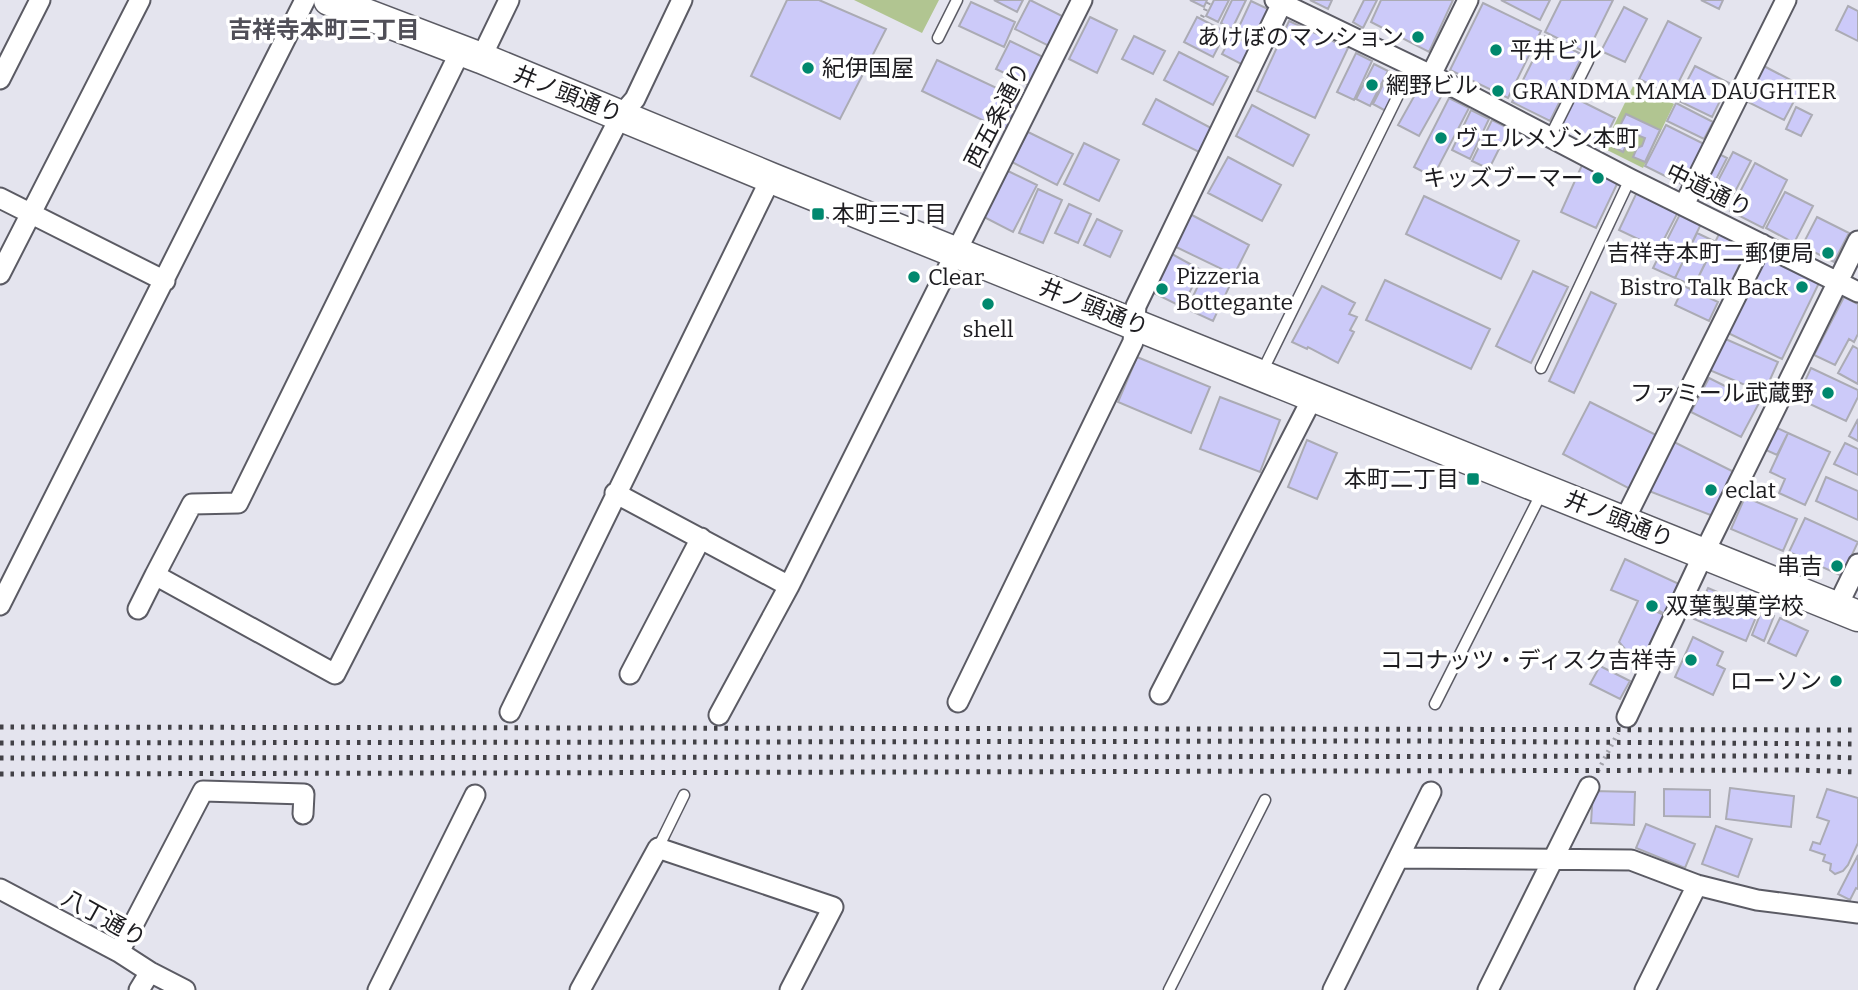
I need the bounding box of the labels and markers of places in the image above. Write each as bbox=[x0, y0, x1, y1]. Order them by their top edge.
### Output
place label: あけぼのマンション bbox=[1197, 23, 1404, 51]
marker: あけぼのマンション bbox=[1410, 29, 1426, 45]
place label: 平井ビル bbox=[1510, 36, 1602, 64]
marker: 平井ビル bbox=[1488, 42, 1504, 58]
place label: 紀伊国屋 bbox=[822, 54, 914, 82]
marker: 紀伊国屋 bbox=[800, 60, 816, 76]
place label: 網野ビル bbox=[1386, 71, 1478, 99]
marker: 網野ビル bbox=[1364, 77, 1380, 93]
place label: GRANDMA MAMA DAUGHTER bbox=[1512, 77, 1836, 105]
marker: GRANDMA MAMA DAUGHTER bbox=[1490, 83, 1506, 99]
place label: ヴェルメゾン本町 bbox=[1455, 124, 1639, 152]
marker: ヴェルメゾン本町 bbox=[1433, 130, 1449, 146]
place label: キッズブーマー bbox=[1423, 164, 1584, 192]
marker: キッズブーマー bbox=[1590, 170, 1606, 186]
place label: 本町三丁目 bbox=[832, 200, 947, 228]
marker: 本町三丁目 bbox=[810, 206, 826, 222]
place label: 吉祥寺本町二郵便局 bbox=[1607, 239, 1814, 267]
marker: 吉祥寺本町二郵便局 bbox=[1820, 245, 1836, 261]
place label: Pizzeria Bottegante bbox=[1176, 262, 1293, 316]
place label: Clear bbox=[928, 263, 984, 291]
marker: Clear bbox=[906, 269, 922, 285]
place label: Bistro Talk Back bbox=[1620, 273, 1788, 301]
marker: Bistro Talk Back bbox=[1794, 279, 1810, 295]
marker: Pizzeria Bottegante bbox=[1154, 281, 1170, 297]
marker: shell bbox=[980, 296, 996, 312]
place label: shell bbox=[962, 315, 1014, 343]
place label: ファミール武蔵野 bbox=[1630, 379, 1814, 407]
marker: ファミール武蔵野 bbox=[1820, 385, 1836, 401]
place label: 本町二丁目 bbox=[1344, 465, 1459, 493]
marker: 本町二丁目 bbox=[1465, 471, 1481, 487]
place label: eclat bbox=[1725, 476, 1776, 504]
marker: eclat bbox=[1703, 482, 1719, 498]
place label: 串吉 bbox=[1777, 552, 1823, 580]
marker: 串吉 bbox=[1829, 558, 1845, 574]
place label: 双葉製菓学校 bbox=[1666, 592, 1804, 620]
marker: 双葉製菓学校 bbox=[1644, 598, 1660, 614]
place label: ココナッツ・ディスク吉祥寺 bbox=[1380, 646, 1677, 674]
marker: ココナッツ・ディスク吉祥寺 bbox=[1683, 652, 1699, 668]
place label: ローソン bbox=[1730, 667, 1822, 695]
marker: ローソン bbox=[1828, 673, 1844, 689]

